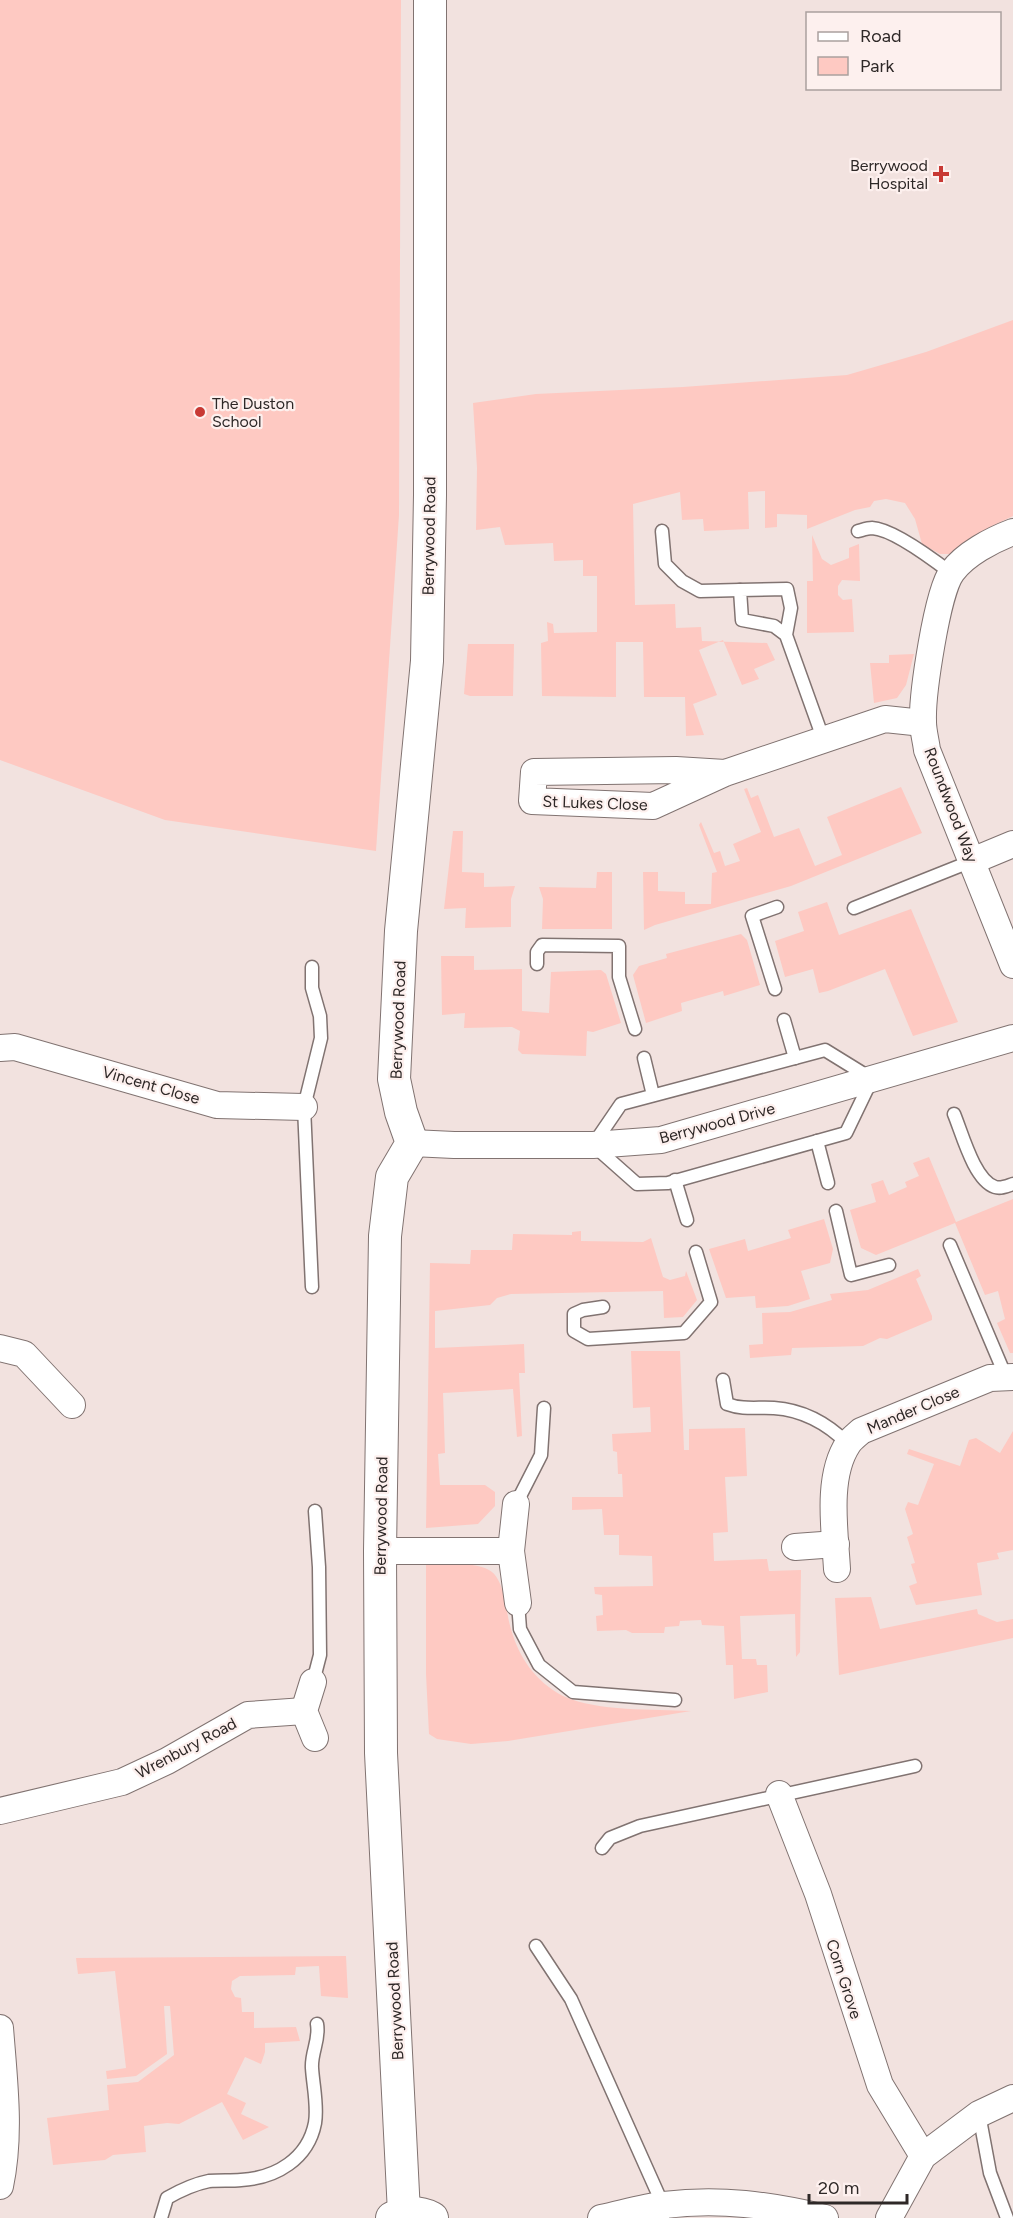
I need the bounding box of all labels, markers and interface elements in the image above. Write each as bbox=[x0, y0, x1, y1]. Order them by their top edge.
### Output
legend bbox=[806, 12, 1001, 90]
text: Road bbox=[860, 25, 901, 47]
text: Park bbox=[860, 55, 895, 77]
place label: Berrywood Hospital bbox=[850, 156, 928, 193]
marker: Berrywood Hospital bbox=[932, 165, 950, 183]
place label: The Duston School bbox=[212, 394, 294, 431]
marker: The Duston School bbox=[193, 405, 207, 419]
street label: Berrywood Road bbox=[418, 476, 440, 596]
street label: Roundwood Way bbox=[920, 745, 982, 866]
street label: St Lukes Close bbox=[542, 792, 648, 814]
street label: Berrywood Road bbox=[386, 960, 410, 1080]
street label: Vincent Close bbox=[100, 1062, 202, 1108]
street label: Berrywood Drive bbox=[657, 1098, 777, 1148]
street label: Mander Close bbox=[864, 1382, 962, 1438]
street label: Berrywood Road bbox=[370, 1456, 392, 1576]
street label: Wrenbury Road bbox=[132, 1713, 240, 1783]
street label: Corn Grove bbox=[822, 1937, 866, 2021]
street label: Berrywood Road bbox=[382, 1941, 408, 2061]
scale bar bbox=[809, 2167, 906, 2205]
text: 20 m bbox=[818, 2177, 859, 2199]

